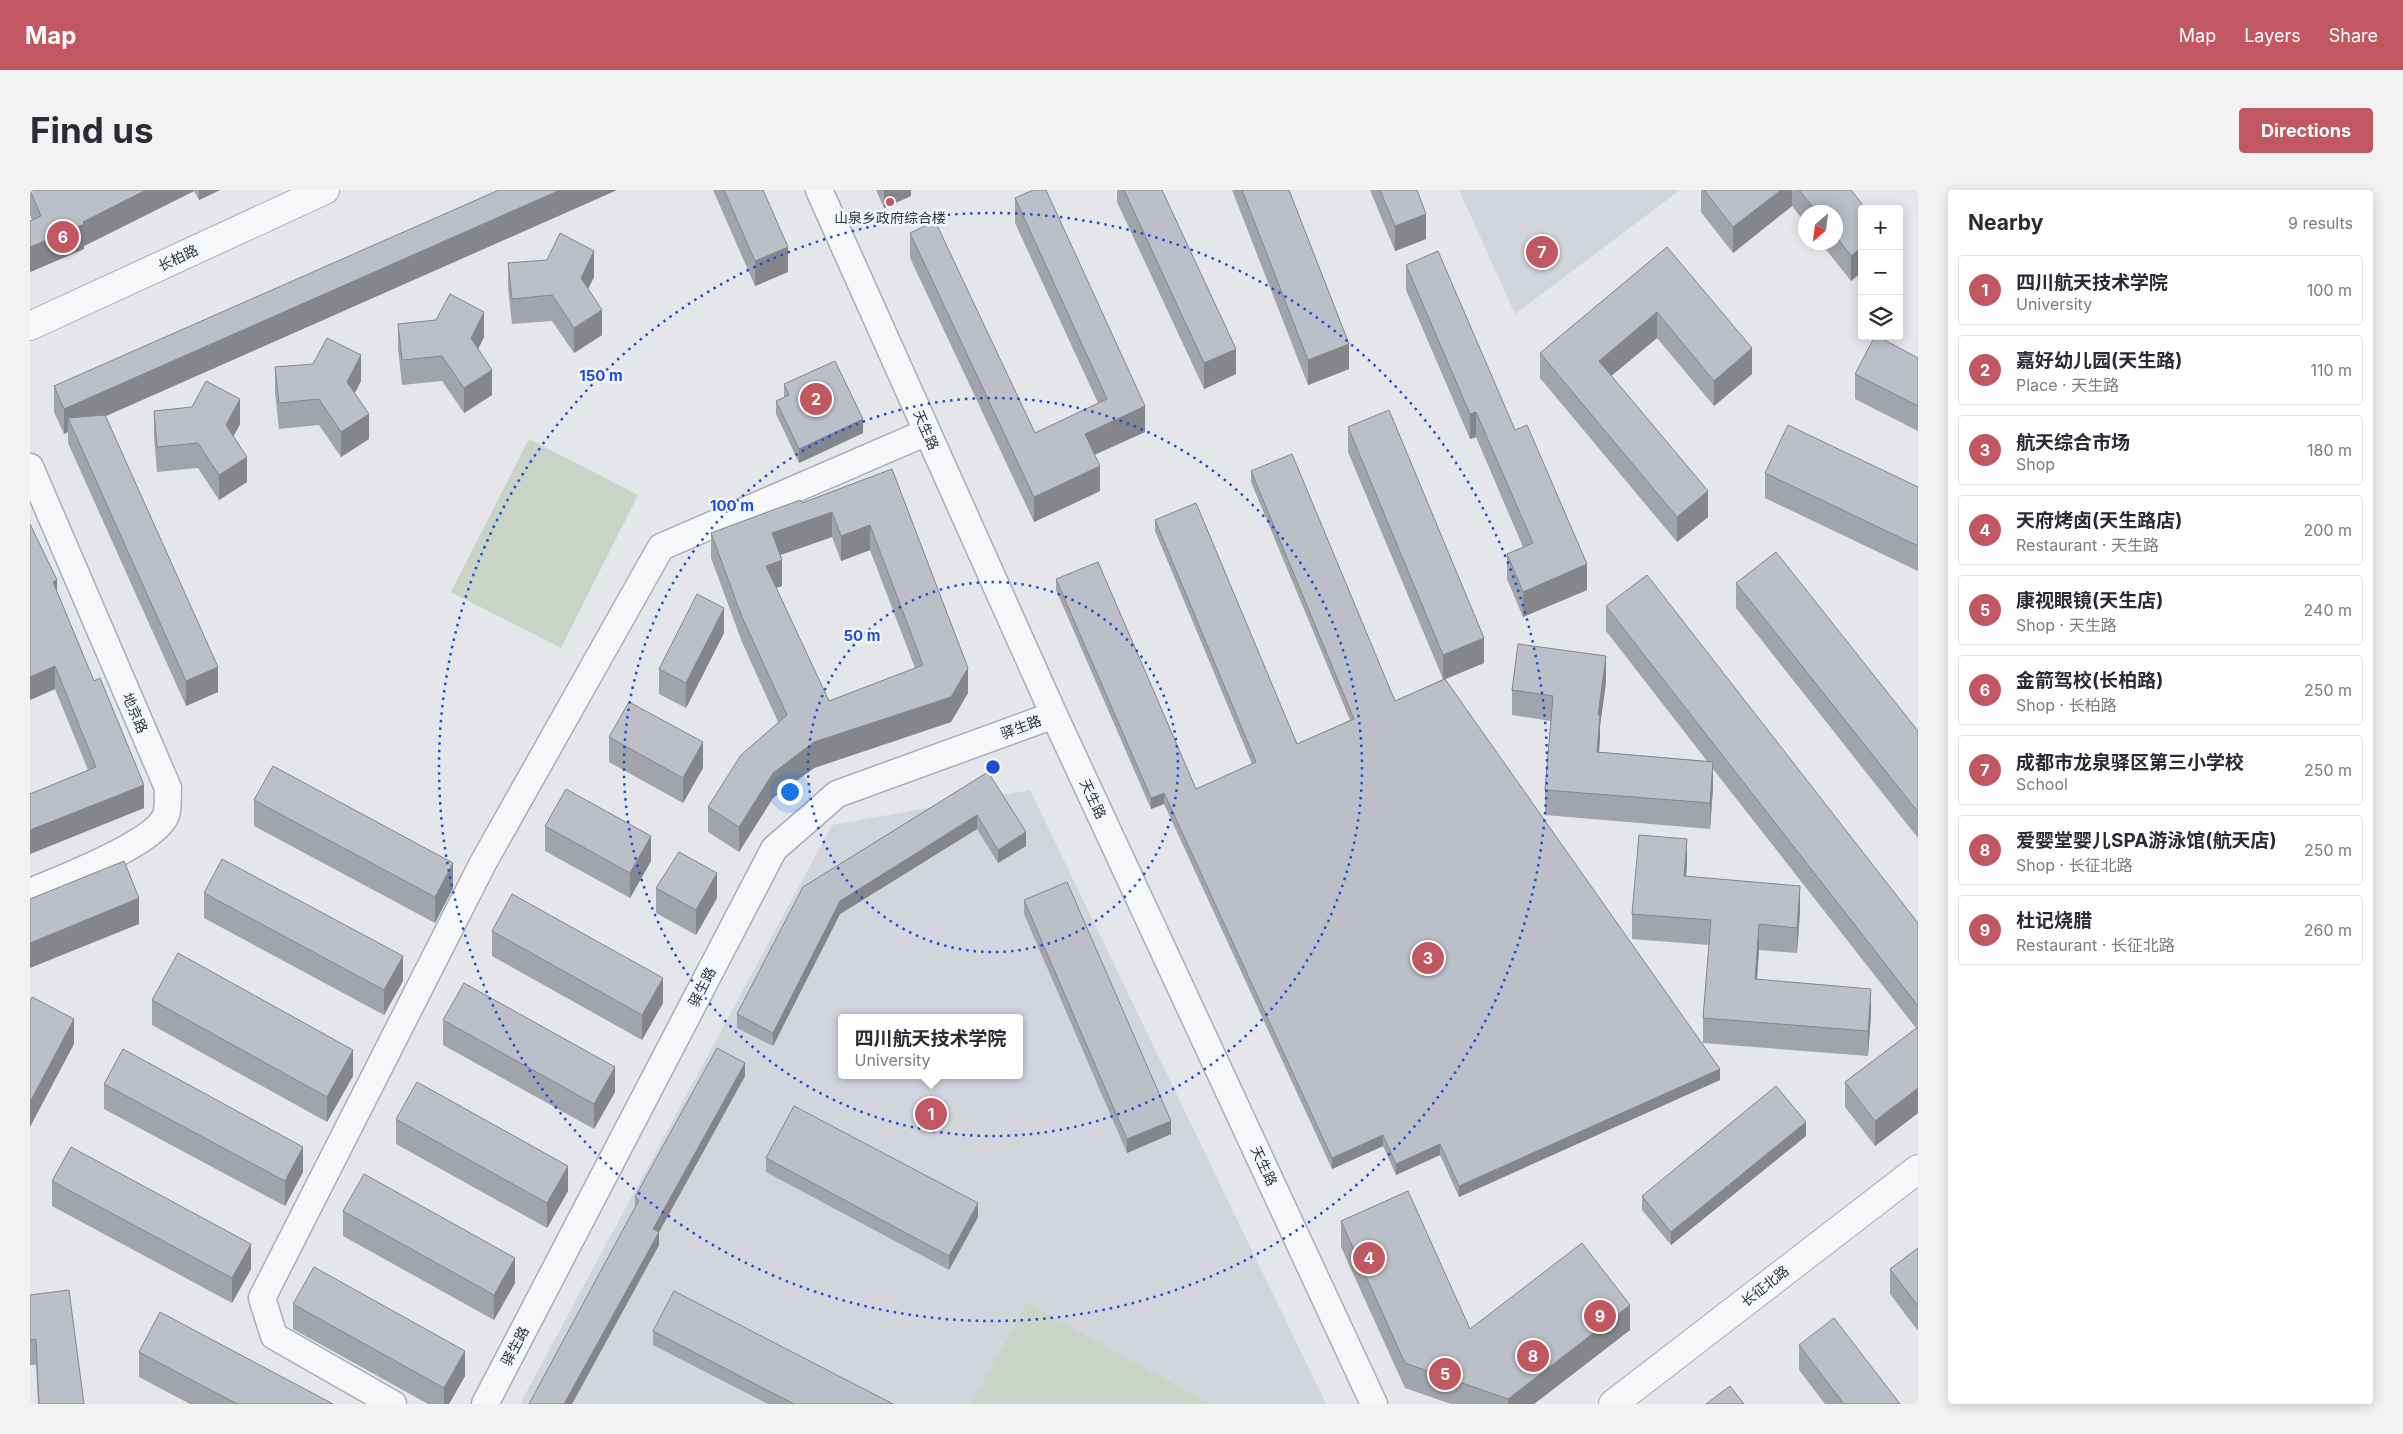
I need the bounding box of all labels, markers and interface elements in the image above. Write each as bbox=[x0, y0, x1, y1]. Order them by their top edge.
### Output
text: Map bbox=[25, 21, 76, 50]
text: Map bbox=[2179, 25, 2216, 46]
text: Layers bbox=[2244, 25, 2301, 46]
text: Share bbox=[2329, 25, 2378, 46]
button: Directions bbox=[2239, 108, 2373, 153]
text: Find us bbox=[30, 109, 154, 151]
marker: 山泉乡政府综合楼 bbox=[884, 196, 896, 208]
north arrow bbox=[1798, 205, 1843, 250]
map controls bbox=[1858, 205, 1903, 340]
button: + bbox=[1858, 205, 1903, 250]
place label: 山泉乡政府综合楼 bbox=[834, 209, 946, 226]
text: Nearby bbox=[1968, 210, 2043, 235]
text: 9 results bbox=[2288, 213, 2353, 233]
pin: 6 bbox=[47, 218, 79, 256]
pin: 7 bbox=[1526, 233, 1558, 271]
street label: 长柏路 bbox=[155, 241, 200, 274]
button: − bbox=[1858, 250, 1903, 295]
text: 四川航天技术学院 bbox=[2016, 271, 2168, 294]
text: 1 bbox=[1982, 280, 1988, 300]
text: 100 m bbox=[2307, 280, 2352, 300]
text: University bbox=[2016, 294, 2092, 314]
button: layers bbox=[1858, 295, 1903, 340]
text: 嘉好幼儿园(天生路) bbox=[2016, 349, 2182, 372]
text: 2 bbox=[1980, 360, 1990, 380]
text: 110 m bbox=[2310, 360, 2352, 380]
text: 150 m bbox=[579, 366, 623, 385]
text: Place · 天生路 bbox=[2016, 375, 2119, 395]
pin: 2 bbox=[800, 380, 832, 418]
street label: 天生路 bbox=[910, 407, 943, 452]
text: 航天综合市场 bbox=[2016, 431, 2130, 454]
text: 3 bbox=[1980, 440, 1990, 460]
text: 180 m bbox=[2307, 440, 2352, 460]
text: Shop bbox=[2016, 454, 2055, 474]
text: 100 m bbox=[710, 496, 754, 515]
text: 天府烤卤(天生路店) bbox=[2016, 509, 2182, 532]
text: 4 bbox=[1980, 520, 1990, 540]
text: 200 m bbox=[2304, 520, 2352, 540]
text: Restaurant · 天生路 bbox=[2016, 535, 2159, 555]
text: 康视眼镜(天生店) bbox=[2016, 589, 2163, 612]
text: 5 bbox=[1980, 600, 1990, 620]
text: 240 m bbox=[2304, 600, 2352, 620]
text: Shop · 天生路 bbox=[2016, 615, 2117, 635]
text: 50 m bbox=[844, 626, 880, 645]
text: 金箭驾校(长柏路) bbox=[2016, 669, 2163, 692]
text: 6 bbox=[1980, 680, 1990, 700]
text: 250 m bbox=[2304, 680, 2352, 700]
street label: 地京路 bbox=[119, 690, 151, 735]
text: Shop · 长柏路 bbox=[2016, 695, 2117, 715]
street label: 驿生路 bbox=[998, 711, 1043, 742]
text: 成都市龙泉驿区第三小学校 bbox=[2016, 751, 2244, 774]
centre of rings bbox=[984, 758, 1002, 776]
text: 7 bbox=[1980, 760, 1990, 780]
text: 250 m bbox=[2304, 760, 2352, 780]
text: School bbox=[2016, 774, 2068, 794]
street label: 天生路 bbox=[1077, 776, 1110, 821]
your location bbox=[777, 779, 803, 805]
text: 爱婴堂婴儿SPA游泳馆(航天店) bbox=[2016, 829, 2277, 852]
text: 8 bbox=[1980, 840, 1990, 860]
text: 250 m bbox=[2304, 840, 2352, 860]
text: Shop · 长征北路 bbox=[2016, 855, 2133, 875]
text: 杜记烧腊 bbox=[2016, 909, 2092, 932]
text: 9 bbox=[1980, 920, 1990, 940]
text: 260 m bbox=[2304, 920, 2352, 940]
text: Restaurant · 长征北路 bbox=[2016, 935, 2175, 955]
pin: 3 bbox=[1412, 939, 1444, 977]
street label: 驿生路 bbox=[684, 964, 719, 1009]
popup bbox=[838, 1014, 1023, 1079]
text: 四川航天技术学院 bbox=[854, 1027, 1007, 1050]
text: University bbox=[854, 1050, 931, 1070]
pin: 1 bbox=[915, 1095, 947, 1133]
street label: 天生路 bbox=[1248, 1143, 1281, 1188]
pin: 4 bbox=[1353, 1239, 1385, 1277]
street label: 长征北路 bbox=[1737, 1262, 1792, 1310]
pin: 9 bbox=[1584, 1297, 1616, 1335]
street label: 驿生路 bbox=[497, 1323, 532, 1368]
pin: 8 bbox=[1517, 1337, 1549, 1375]
pin: 5 bbox=[1429, 1355, 1461, 1393]

